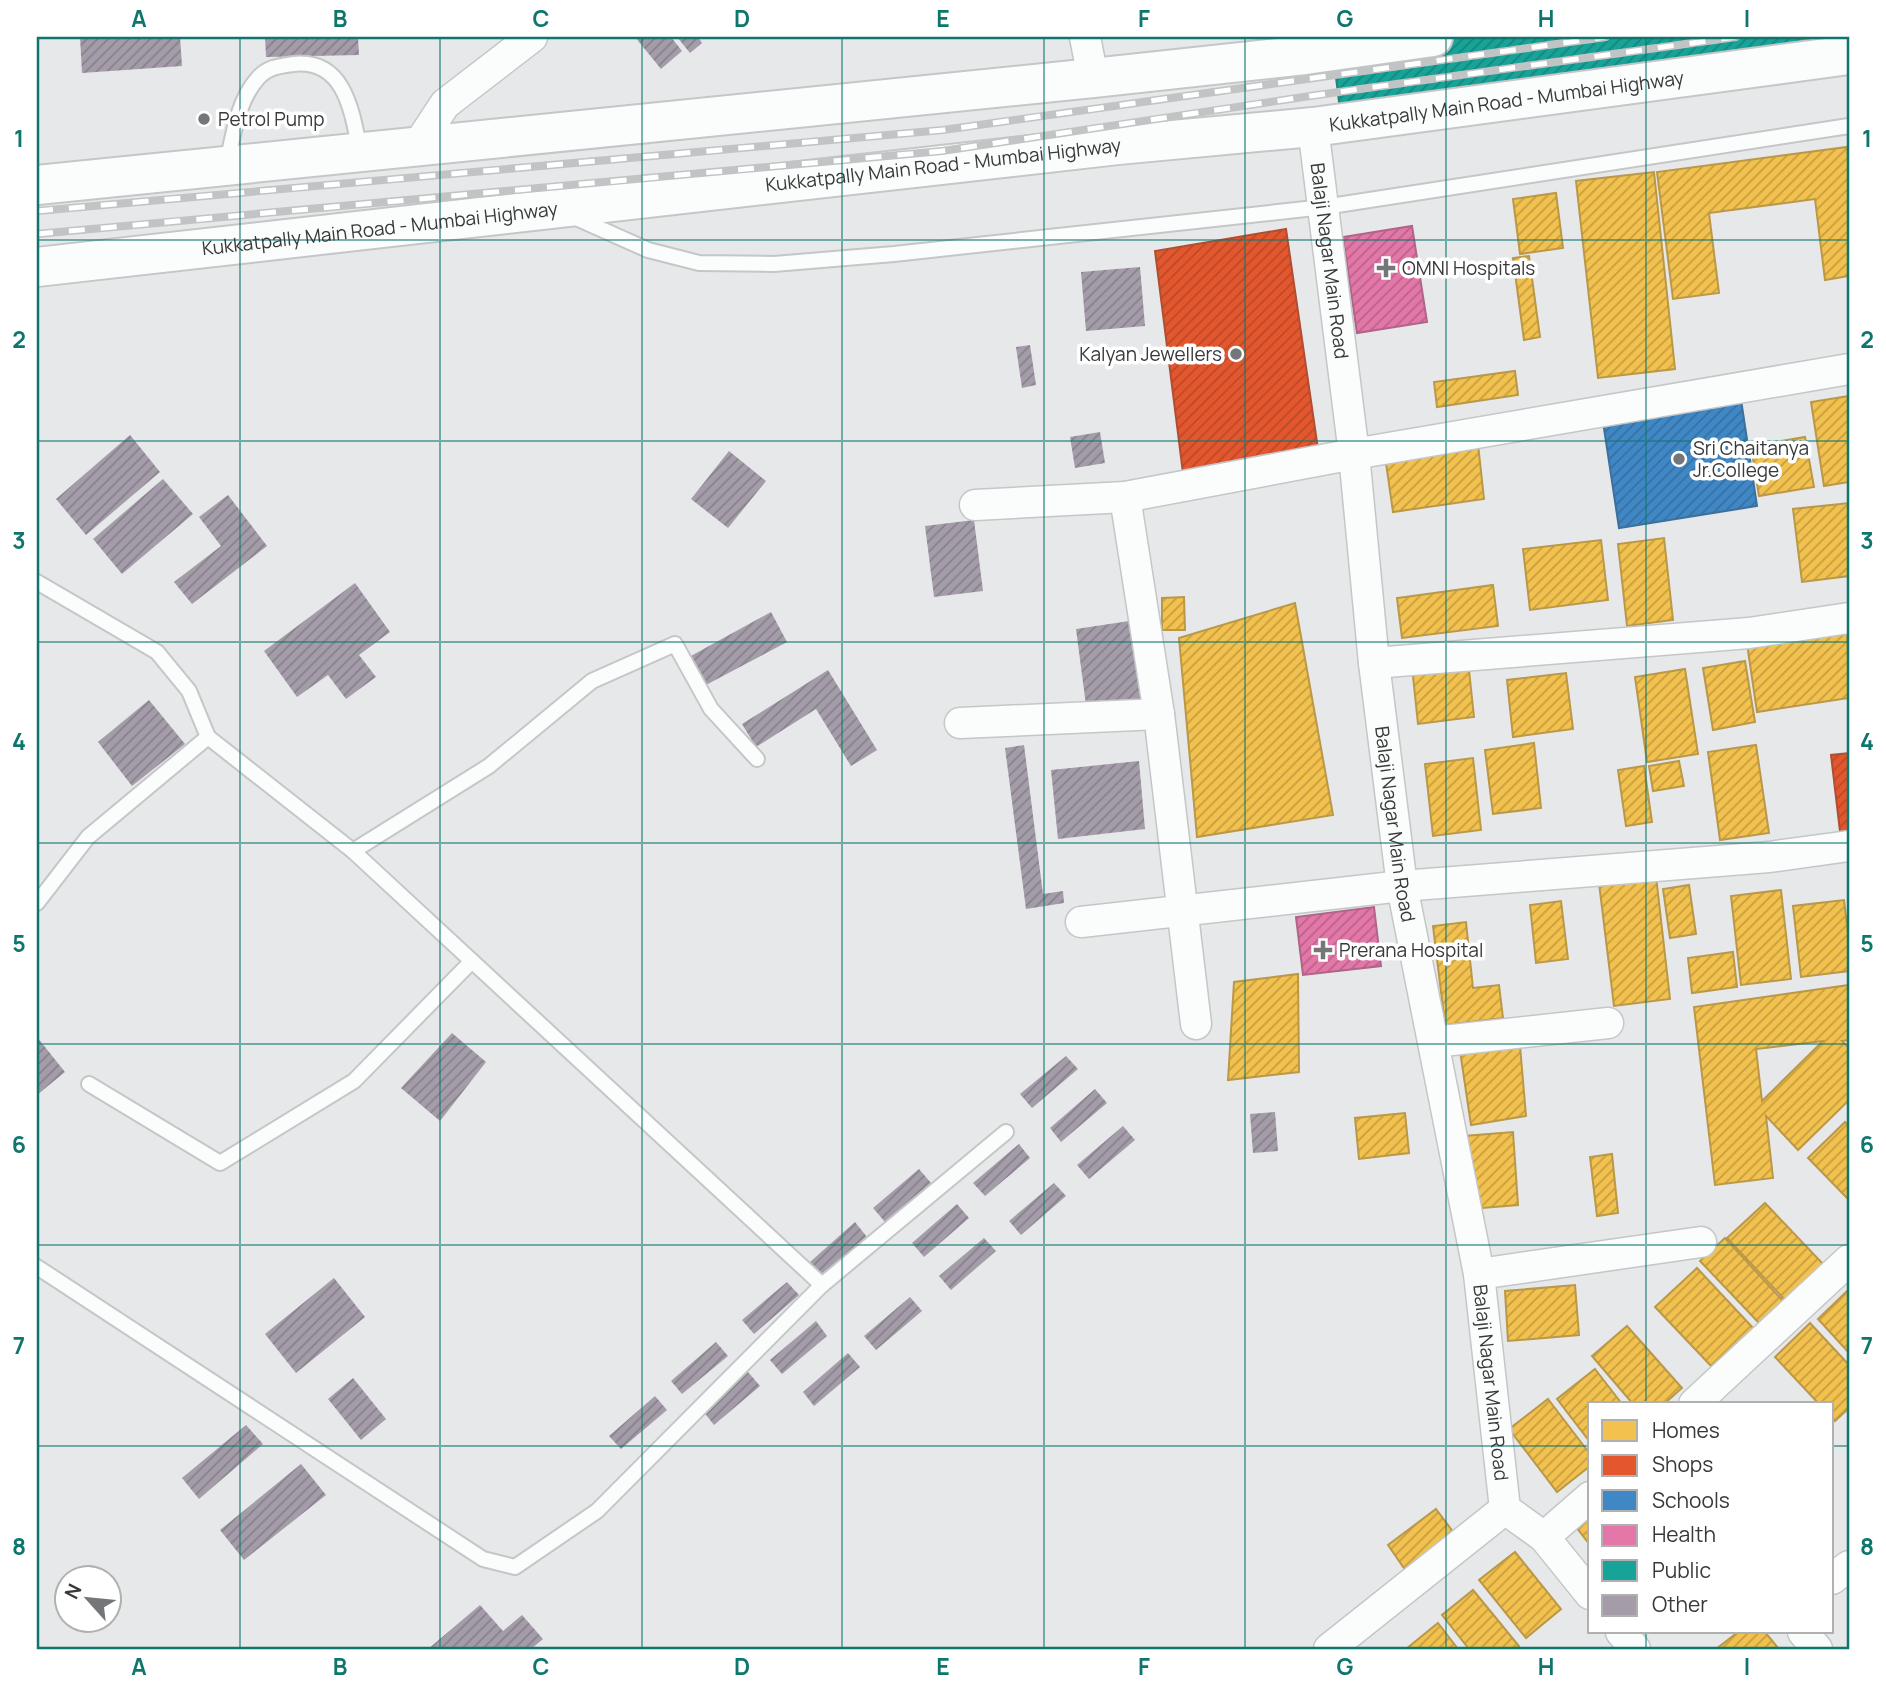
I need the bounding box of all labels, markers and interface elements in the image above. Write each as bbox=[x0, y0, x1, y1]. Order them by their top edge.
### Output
text: A bbox=[131, 2, 147, 34]
text: B bbox=[333, 2, 347, 34]
text: C bbox=[533, 2, 550, 34]
text: D bbox=[734, 2, 750, 34]
text: E bbox=[936, 2, 950, 34]
text: F bbox=[1138, 2, 1150, 34]
text: G bbox=[1337, 2, 1354, 34]
text: H bbox=[1538, 2, 1554, 34]
text: I bbox=[1744, 2, 1750, 34]
street label: Kukkatpally Main Road - Mumbai Highway bbox=[1328, 64, 1686, 138]
place label: Petrol Pump bbox=[218, 106, 324, 132]
marker: Petrol Pump bbox=[196, 111, 212, 127]
text: 1 bbox=[14, 122, 24, 154]
text: 1 bbox=[1862, 122, 1872, 154]
street label: Kukkatpally Main Road - Mumbai Highway bbox=[764, 132, 1122, 198]
street label: Balaji Nagar Main Road bbox=[1305, 161, 1355, 361]
street label: Kukkatpally Main Road - Mumbai Highway bbox=[201, 195, 559, 261]
place label: OMNI Hospitals bbox=[1402, 255, 1535, 281]
marker: OMNI Hospitals bbox=[1376, 258, 1396, 278]
text: 2 bbox=[12, 323, 26, 355]
text: 2 bbox=[1860, 323, 1874, 355]
place label: Kalyan Jewellers bbox=[1079, 341, 1222, 367]
marker: Kalyan Jewellers bbox=[1228, 346, 1244, 362]
place label: Sri Chaitanya Jr.College bbox=[1693, 435, 1809, 483]
marker: Sri Chaitanya Jr.College bbox=[1671, 451, 1687, 467]
text: 3 bbox=[12, 524, 26, 556]
text: 3 bbox=[1860, 524, 1874, 556]
text: 4 bbox=[12, 725, 26, 757]
street label: Balaji Nagar Main Road bbox=[1369, 725, 1422, 924]
text: 4 bbox=[1860, 725, 1874, 757]
text: 5 bbox=[12, 927, 26, 959]
text: 5 bbox=[1860, 927, 1874, 959]
place label: Prerana Hospital bbox=[1339, 937, 1483, 963]
marker: Prerana Hospital bbox=[1313, 940, 1333, 960]
text: 6 bbox=[12, 1128, 26, 1160]
text: 6 bbox=[1860, 1128, 1874, 1160]
street label: Balaji Nagar Main Road bbox=[1467, 1283, 1515, 1482]
text: 7 bbox=[13, 1329, 25, 1361]
text: 7 bbox=[1861, 1329, 1873, 1361]
legend bbox=[1588, 1402, 1834, 1634]
text: Homes bbox=[1652, 1416, 1720, 1444]
text: Shops bbox=[1652, 1450, 1713, 1478]
text: Schools bbox=[1652, 1486, 1730, 1514]
text: Health bbox=[1652, 1520, 1716, 1548]
text: 8 bbox=[12, 1530, 26, 1562]
text: 8 bbox=[1860, 1530, 1874, 1562]
text: Public bbox=[1652, 1556, 1711, 1584]
north arrow bbox=[52, 1564, 122, 1634]
text: N bbox=[58, 1579, 88, 1603]
text: Other bbox=[1652, 1590, 1708, 1618]
text: A bbox=[131, 1650, 147, 1682]
text: B bbox=[333, 1650, 347, 1682]
text: C bbox=[533, 1650, 550, 1682]
text: D bbox=[734, 1650, 750, 1682]
text: E bbox=[936, 1650, 950, 1682]
text: F bbox=[1138, 1650, 1150, 1682]
text: G bbox=[1337, 1650, 1354, 1682]
text: H bbox=[1538, 1650, 1554, 1682]
text: I bbox=[1744, 1650, 1750, 1682]

